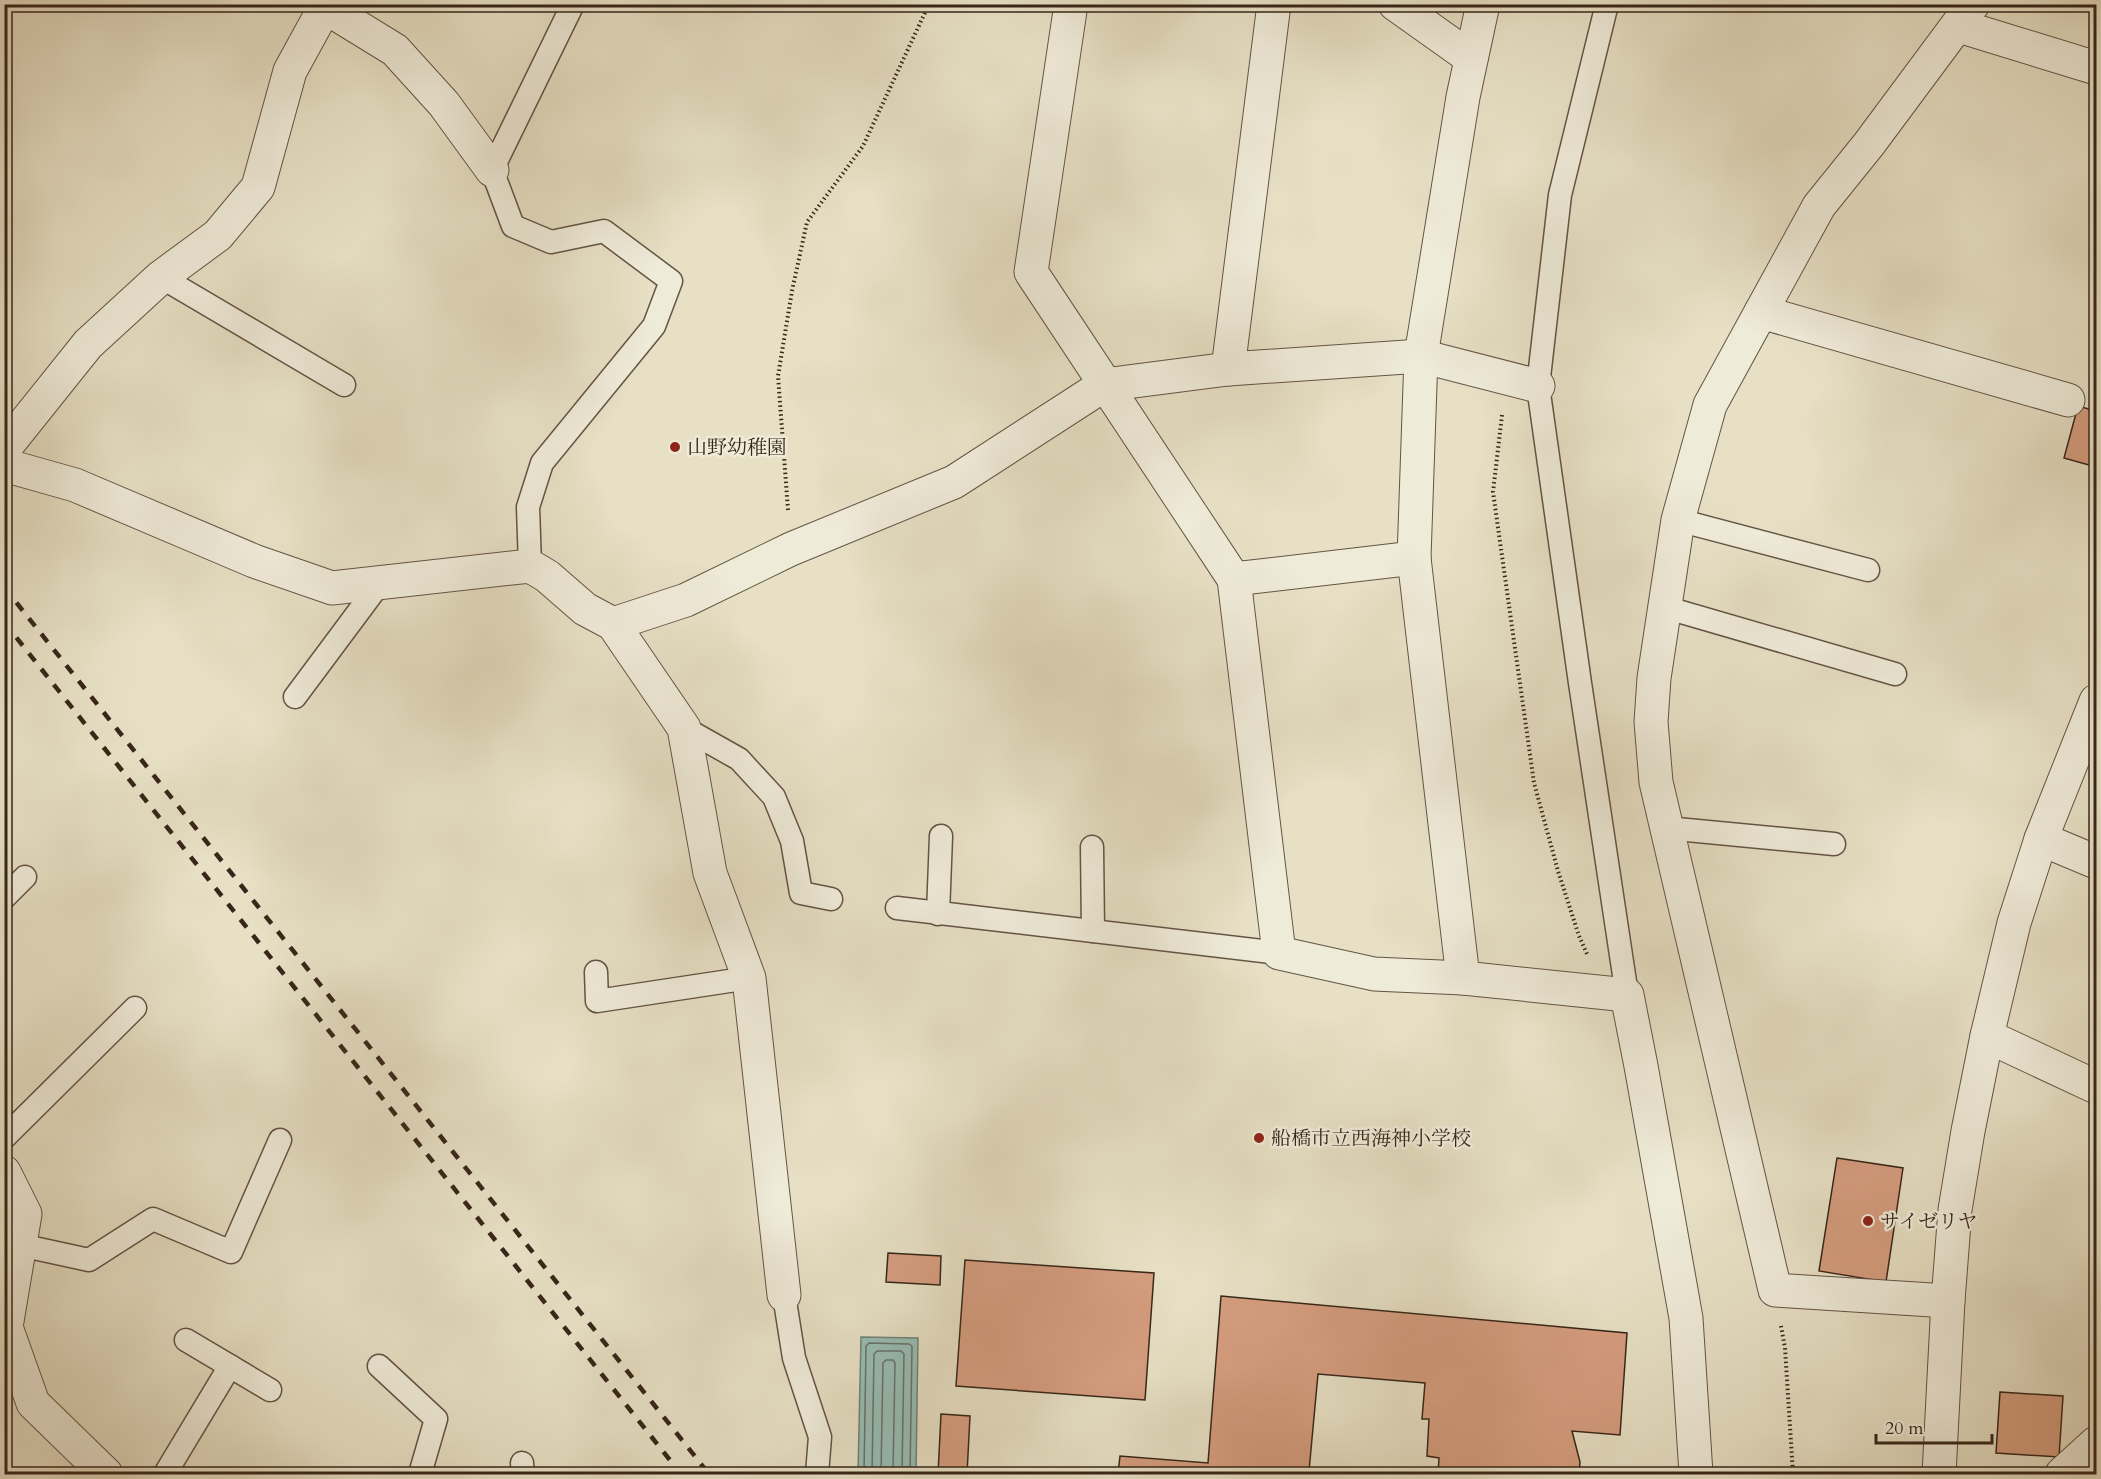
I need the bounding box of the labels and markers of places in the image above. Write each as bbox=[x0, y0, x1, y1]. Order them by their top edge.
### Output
place label: 山野幼稚園 bbox=[687, 434, 787, 461]
marker: 山野幼稚園 bbox=[668, 440, 682, 454]
place label: 船橋市立西海神小学校 bbox=[1271, 1125, 1471, 1152]
marker: 船橋市立西海神小学校 bbox=[1252, 1131, 1266, 1145]
place label: サイゼリヤ bbox=[1880, 1208, 1978, 1235]
marker: サイゼリヤ bbox=[1861, 1214, 1875, 1228]

